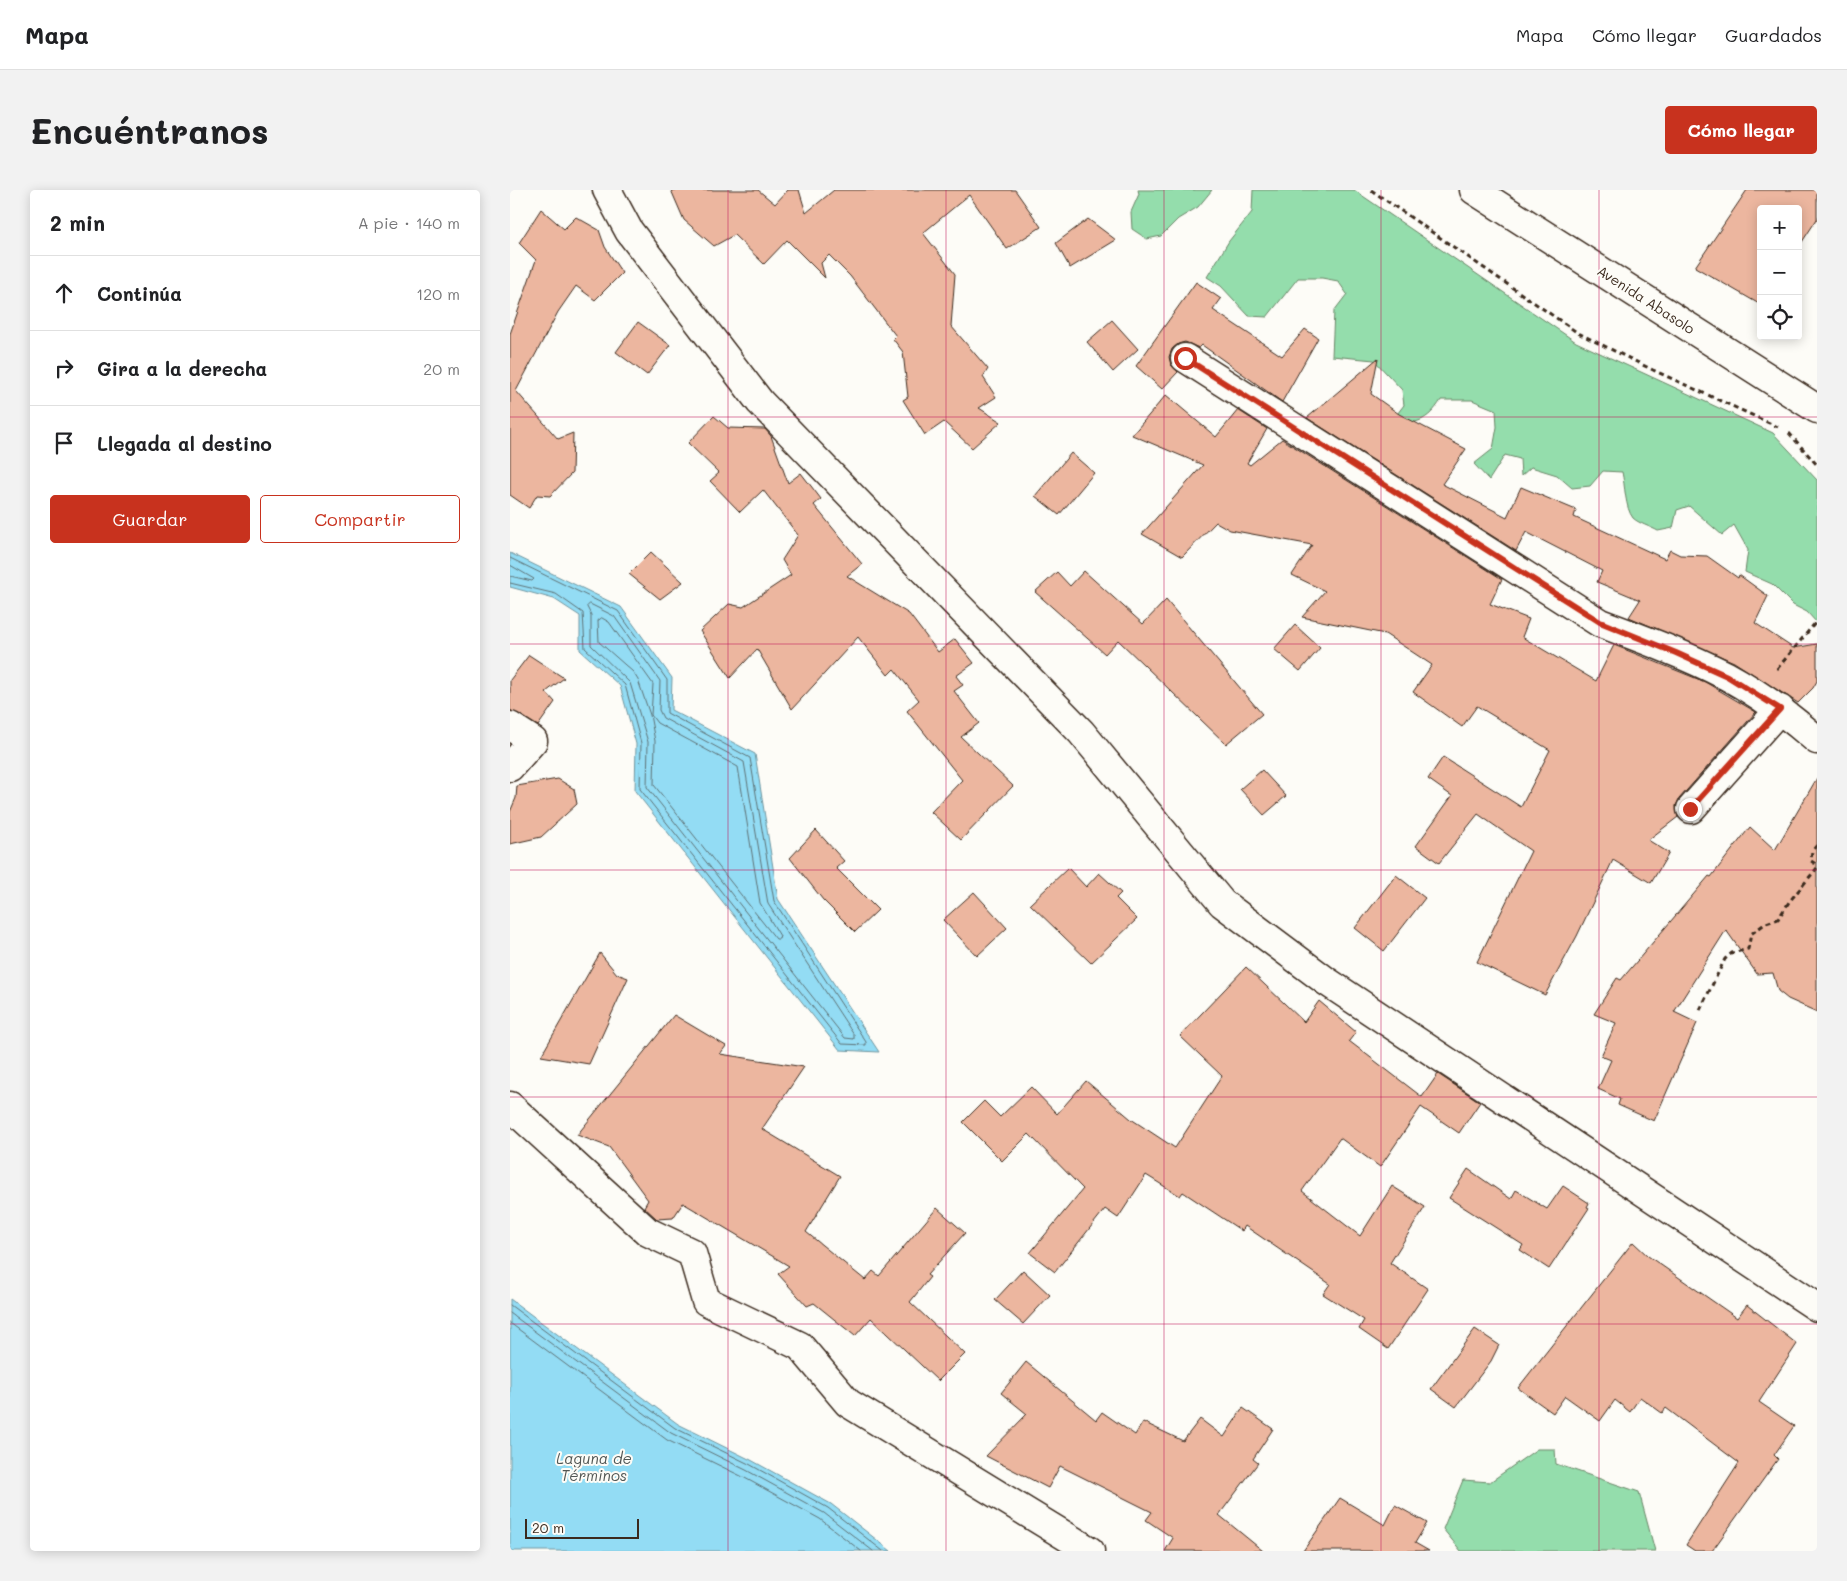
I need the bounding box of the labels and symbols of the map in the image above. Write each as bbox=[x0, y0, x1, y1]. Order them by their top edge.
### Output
street label: Avenida Abasolo bbox=[1594, 261, 1699, 338]
route start bbox=[1174, 347, 1197, 370]
route end bbox=[1679, 798, 1702, 821]
water label: Laguna de Términos bbox=[556, 1448, 632, 1485]
scale bar bbox=[525, 1516, 639, 1539]

